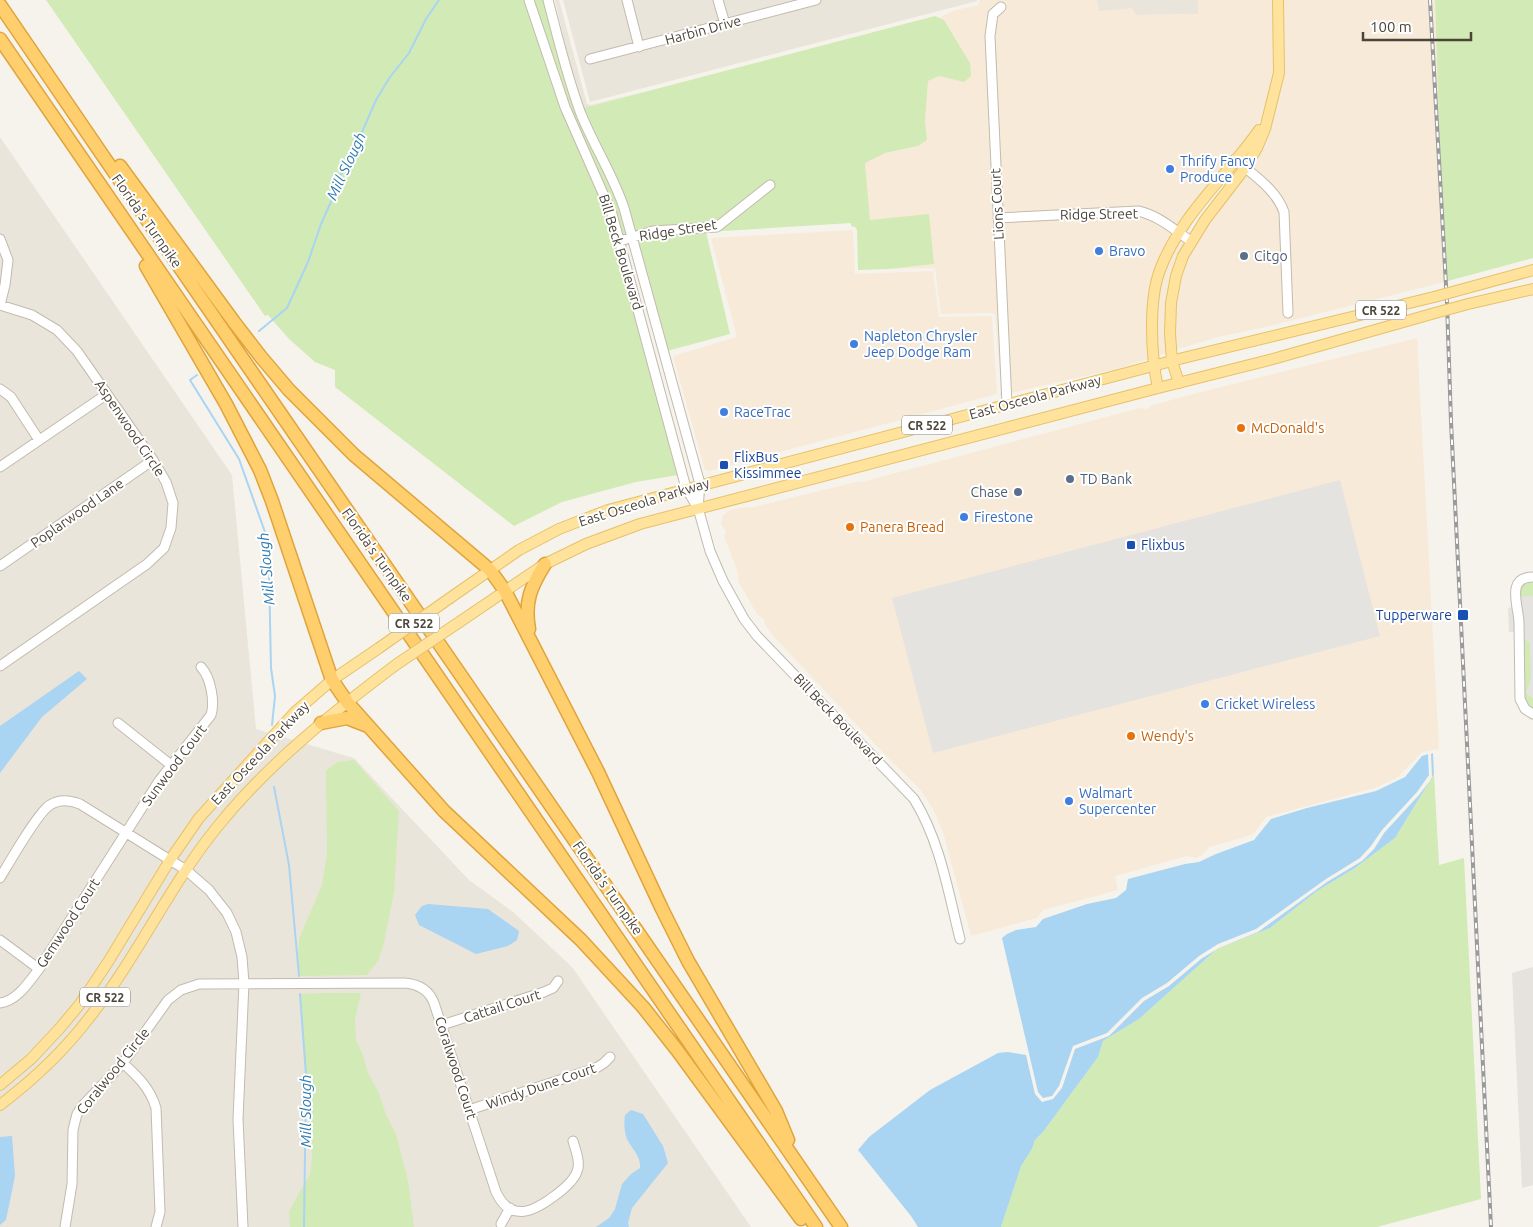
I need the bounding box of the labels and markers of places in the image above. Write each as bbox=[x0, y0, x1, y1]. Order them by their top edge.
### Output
place label: Thrify Fancy Produce bbox=[1180, 153, 1256, 185]
marker: Thrify Fancy Produce bbox=[1164, 163, 1176, 175]
place label: Bravo bbox=[1109, 243, 1145, 259]
marker: Bravo bbox=[1093, 245, 1105, 257]
place label: Citgo bbox=[1254, 248, 1288, 264]
marker: Citgo bbox=[1238, 250, 1250, 262]
place label: Napleton Chrysler Jeep Dodge Ram bbox=[864, 328, 978, 360]
marker: Napleton Chrysler Jeep Dodge Ram bbox=[848, 338, 860, 350]
place label: RaceTrac bbox=[734, 404, 791, 420]
marker: RaceTrac bbox=[718, 406, 730, 418]
place label: McDonald's bbox=[1251, 420, 1324, 436]
marker: McDonald's bbox=[1235, 422, 1247, 434]
place label: FlixBus Kissimmee bbox=[734, 449, 801, 481]
marker: FlixBus Kissimmee bbox=[718, 459, 730, 471]
place label: TD Bank bbox=[1080, 471, 1132, 487]
marker: TD Bank bbox=[1064, 473, 1076, 485]
place label: Chase bbox=[970, 484, 1008, 500]
marker: Chase bbox=[1012, 486, 1024, 498]
place label: Firestone bbox=[974, 509, 1033, 525]
marker: Firestone bbox=[958, 511, 970, 523]
place label: Panera Bread bbox=[860, 519, 944, 535]
marker: Panera Bread bbox=[844, 521, 856, 533]
place label: Flixbus bbox=[1141, 537, 1185, 553]
marker: Flixbus bbox=[1125, 539, 1137, 551]
place label: Tupperware bbox=[1376, 607, 1452, 623]
marker: Tupperware bbox=[1456, 608, 1470, 622]
place label: Cricket Wireless bbox=[1215, 696, 1315, 712]
marker: Cricket Wireless bbox=[1199, 698, 1211, 710]
place label: Wendy's bbox=[1141, 728, 1194, 744]
marker: Wendy's bbox=[1125, 730, 1137, 742]
place label: Walmart Supercenter bbox=[1079, 785, 1157, 817]
marker: Walmart Supercenter bbox=[1063, 795, 1075, 807]

